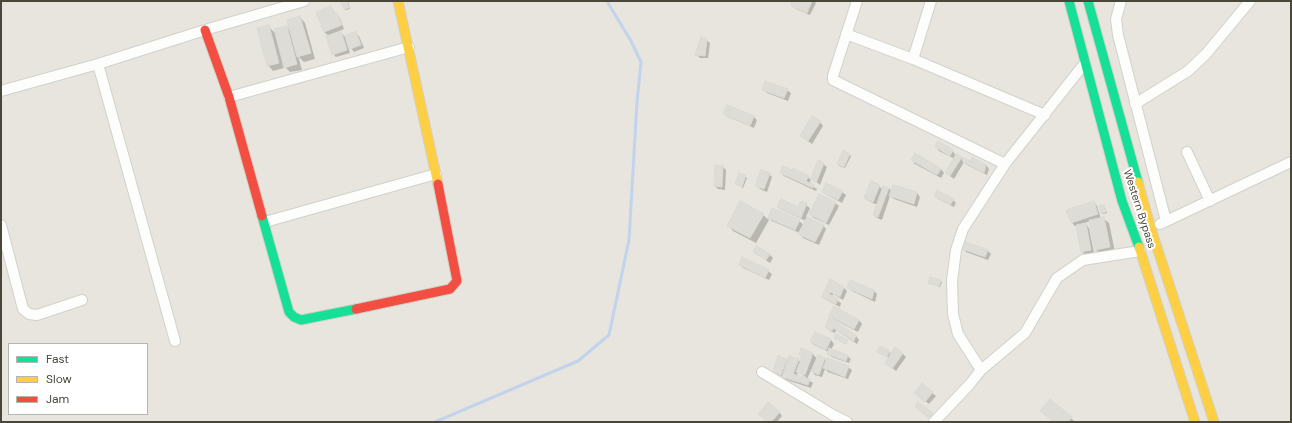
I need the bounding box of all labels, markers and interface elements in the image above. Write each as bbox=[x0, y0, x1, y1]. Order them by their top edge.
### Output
street label: Western Bypass bbox=[1120, 168, 1158, 250]
legend bbox=[8, 343, 148, 415]
text: Fast bbox=[46, 351, 69, 367]
text: Slow bbox=[46, 371, 72, 387]
text: Jam bbox=[46, 391, 69, 407]

